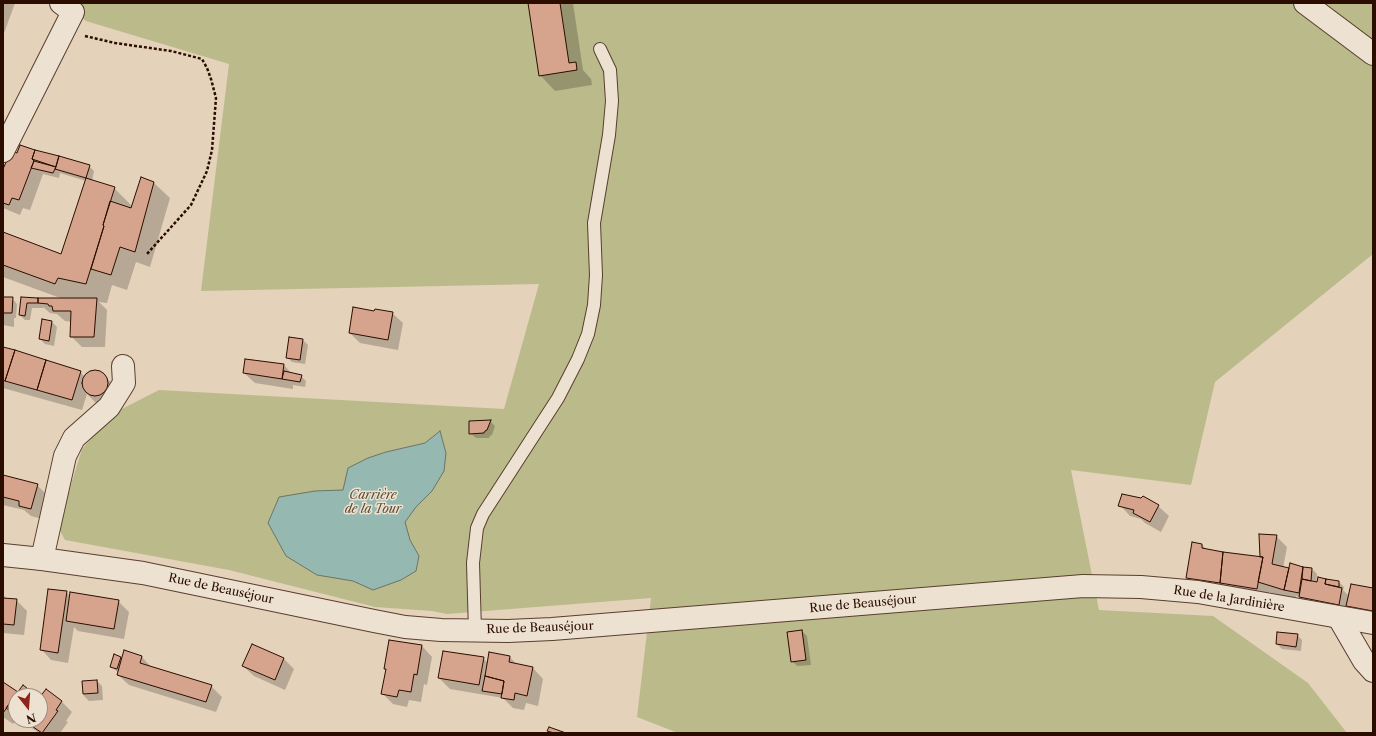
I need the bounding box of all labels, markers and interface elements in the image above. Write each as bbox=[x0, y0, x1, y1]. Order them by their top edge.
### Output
park label: Carrière de la Tour bbox=[345, 489, 401, 517]
street label: Rue de Beauséjour bbox=[167, 571, 275, 607]
street label: Rue de la Jardinière bbox=[1172, 583, 1286, 615]
street label: Rue de Beauséjour bbox=[809, 592, 917, 616]
street label: Rue de Beauséjour bbox=[486, 619, 594, 637]
north arrow bbox=[8, 688, 48, 728]
text: N bbox=[25, 710, 38, 727]

